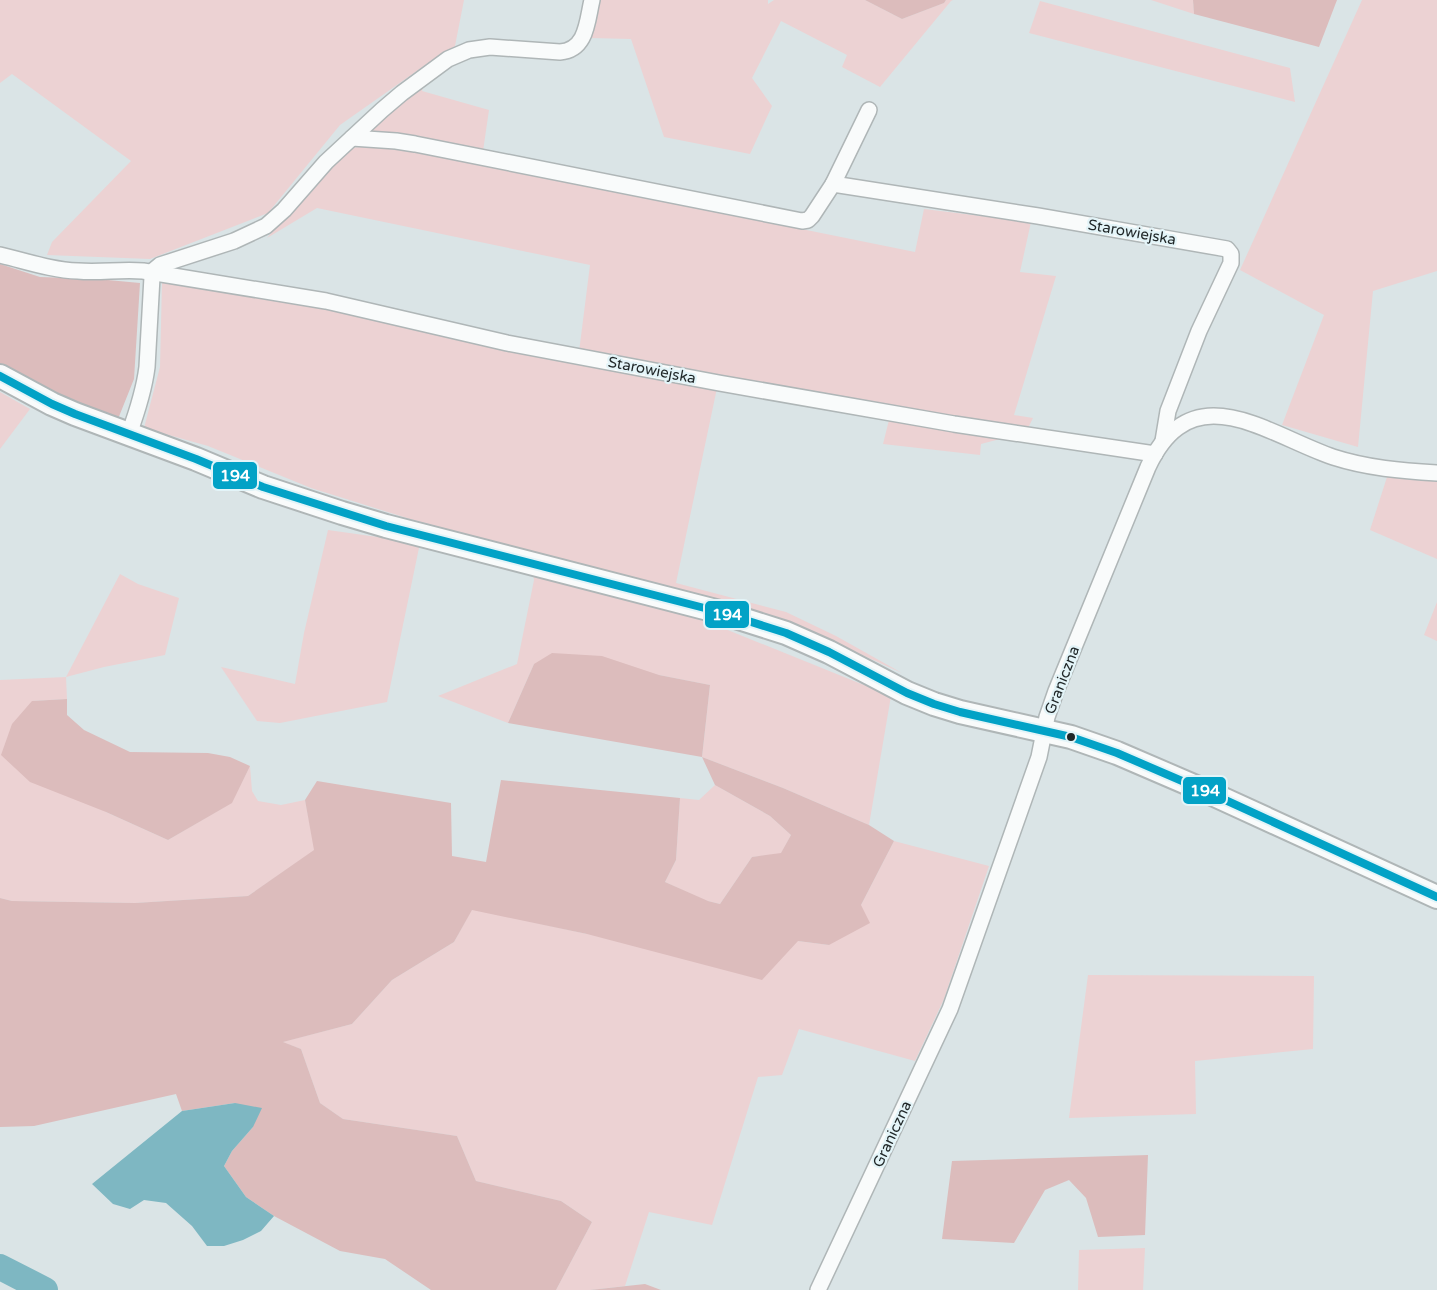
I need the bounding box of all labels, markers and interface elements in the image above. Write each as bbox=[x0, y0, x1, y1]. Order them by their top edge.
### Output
street label: Starowiejska bbox=[1087, 215, 1177, 249]
street label: Starowiejska bbox=[607, 353, 697, 387]
line badge: 194 bbox=[212, 461, 258, 490]
text: 194 bbox=[220, 466, 250, 486]
line badge: 194 bbox=[704, 600, 750, 629]
text: 194 bbox=[712, 605, 742, 625]
street label: Graniczna bbox=[1041, 643, 1083, 717]
unlabelled marker bbox=[1065, 731, 1077, 743]
line badge: 194 bbox=[1182, 776, 1227, 805]
text: 194 bbox=[1190, 781, 1220, 801]
street label: Graniczna bbox=[869, 1098, 915, 1170]

